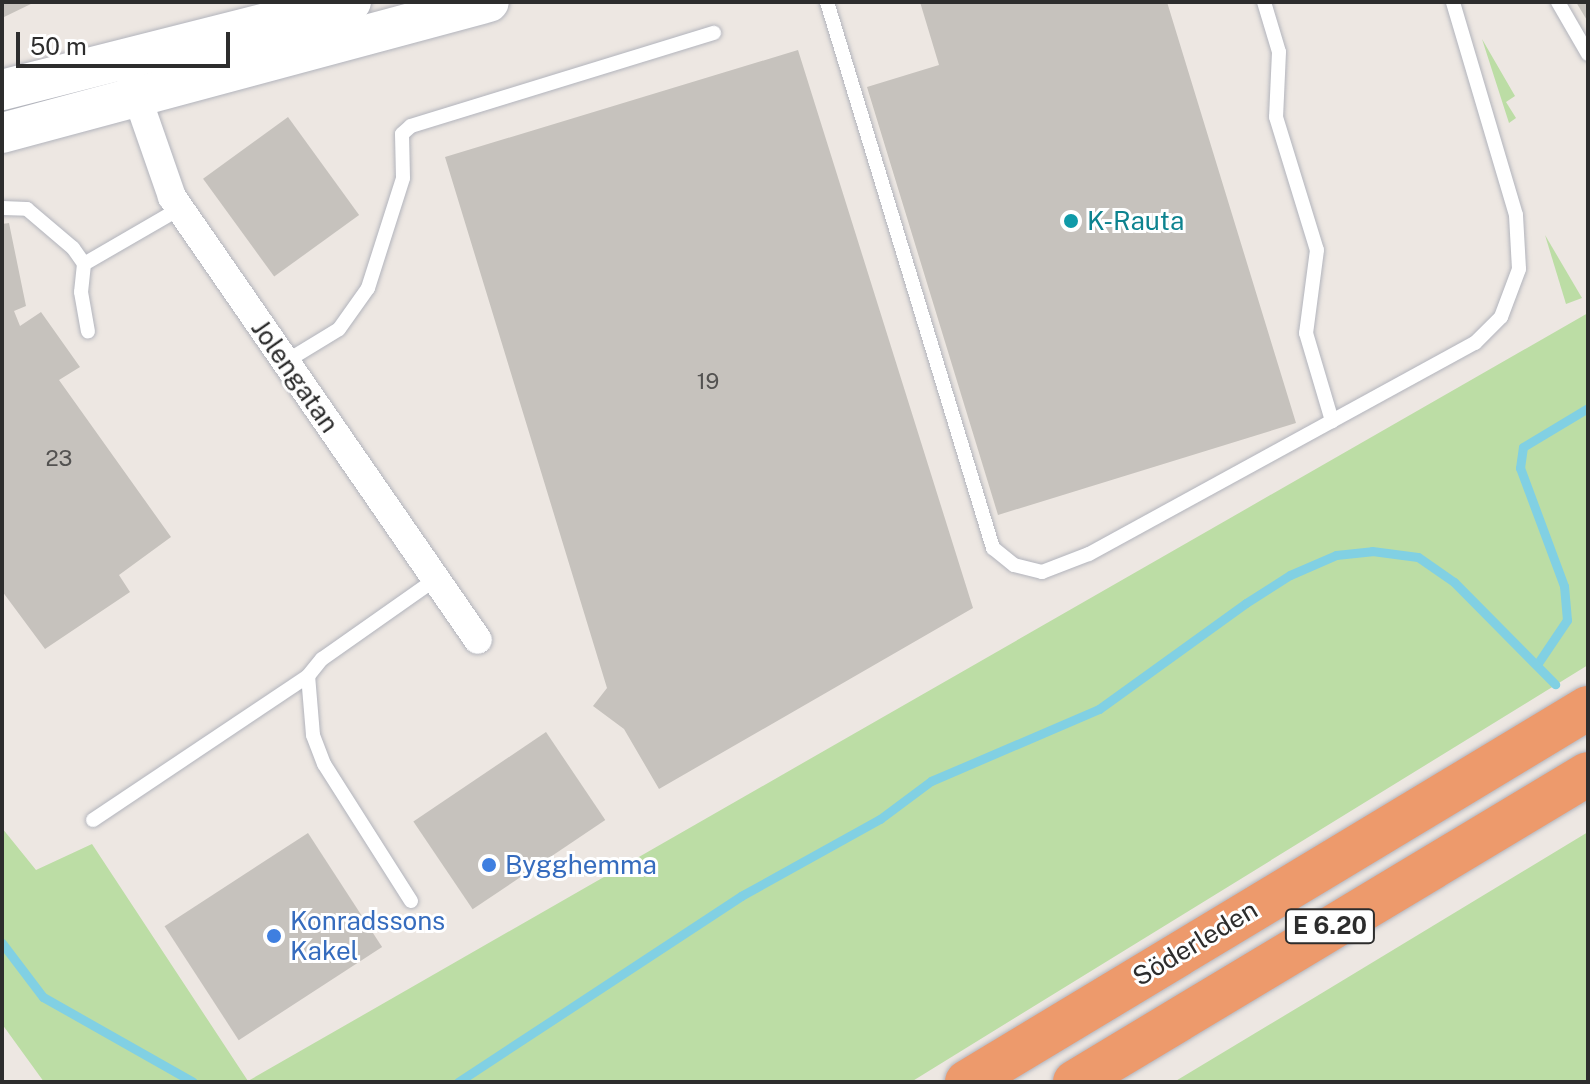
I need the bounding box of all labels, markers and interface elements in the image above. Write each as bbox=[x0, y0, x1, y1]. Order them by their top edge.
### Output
scale bar bbox=[20, 16, 234, 66]
text: 50 m bbox=[30, 32, 87, 60]
place label: K-Rauta bbox=[1087, 205, 1184, 237]
marker: K-Rauta bbox=[1062, 212, 1080, 230]
street label: Jolengatan bbox=[245, 313, 345, 439]
house number: 19 bbox=[697, 369, 719, 395]
house number: 23 bbox=[46, 446, 72, 472]
place label: Bygghemma bbox=[505, 849, 657, 881]
marker: Bygghemma bbox=[480, 856, 498, 874]
street label: Söderleden bbox=[1127, 894, 1263, 992]
place label: Konradssons Kakel bbox=[290, 905, 445, 966]
road number: E 6.20 bbox=[1284, 906, 1376, 946]
marker: Konradssons Kakel bbox=[265, 927, 283, 945]

